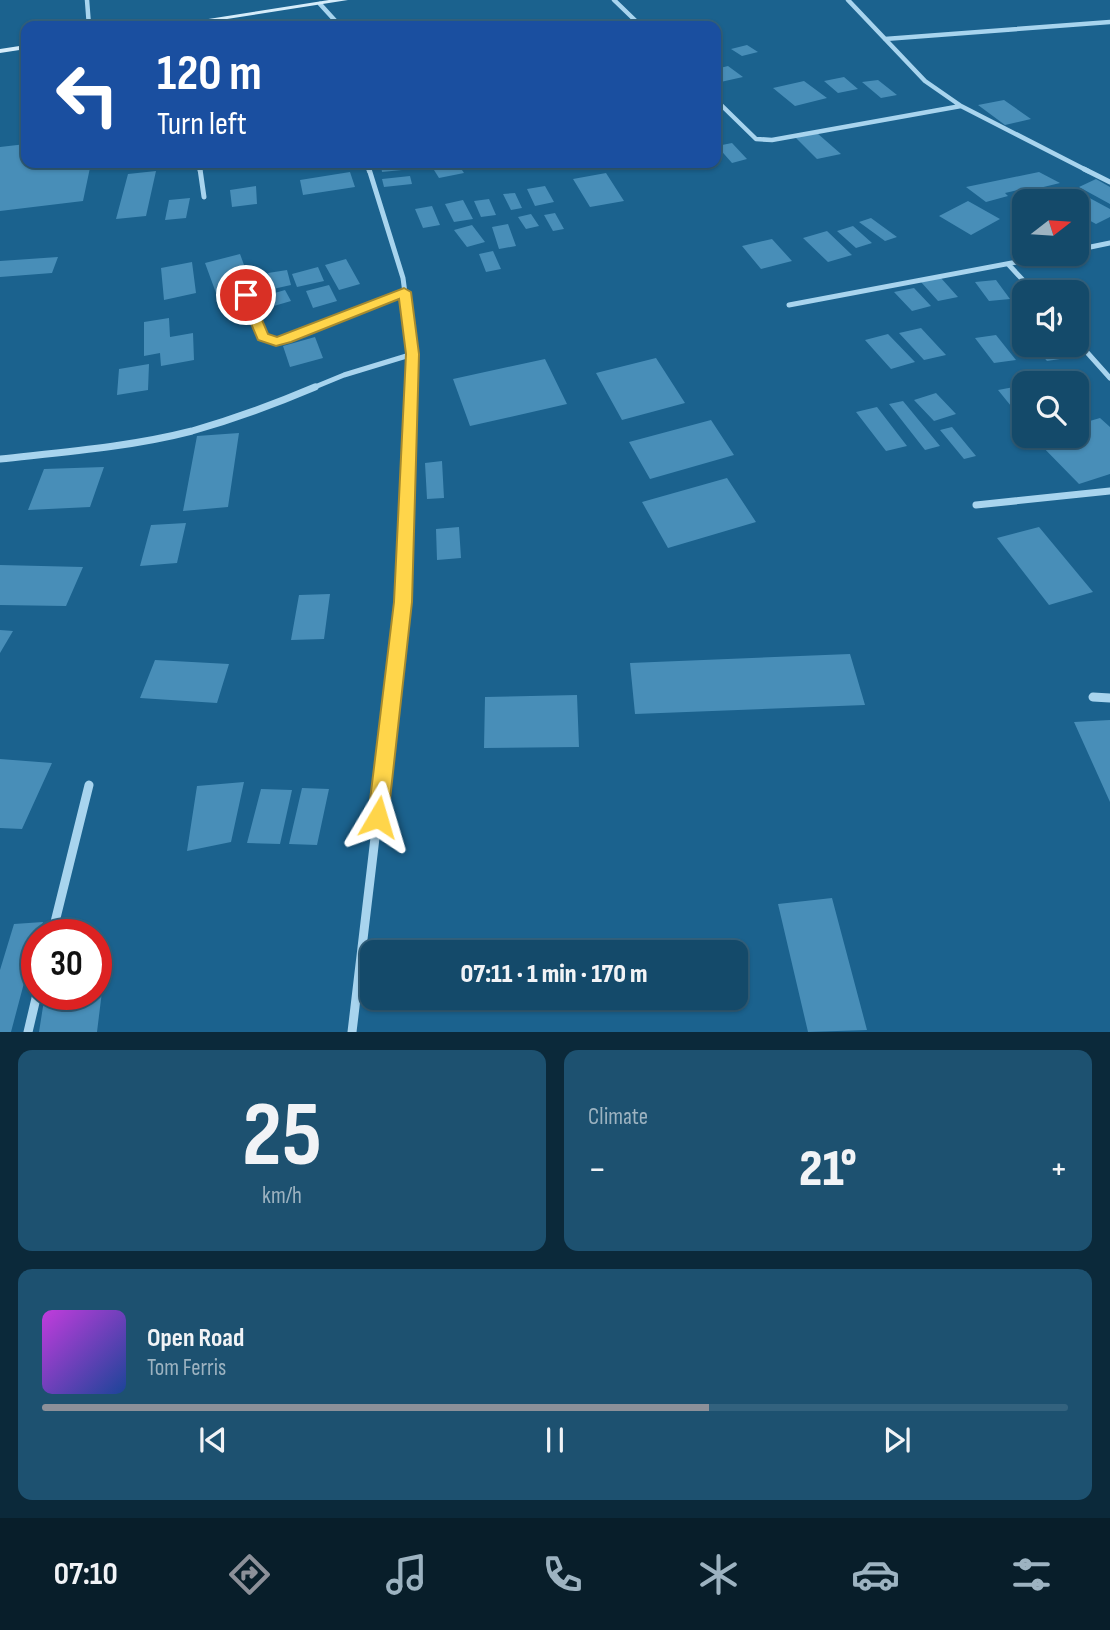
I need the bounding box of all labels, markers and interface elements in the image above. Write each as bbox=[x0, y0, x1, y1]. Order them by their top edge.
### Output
text: 120 m bbox=[157, 45, 262, 104]
icon: left bbox=[42, 49, 133, 140]
text: Turn left bbox=[157, 105, 247, 144]
north arrow bbox=[1012, 189, 1088, 266]
map controls bbox=[1012, 189, 1089, 448]
pin bbox=[216, 265, 276, 325]
icon: arrive bbox=[227, 276, 265, 314]
button: sound bbox=[1012, 280, 1089, 357]
button: search bbox=[1012, 371, 1089, 448]
position arrow bbox=[341, 780, 415, 854]
speed limit sign: 30 bbox=[21, 919, 112, 1010]
text: 07:11 · 1 min · 170 m bbox=[461, 959, 648, 990]
text: 25 bbox=[242, 1082, 322, 1191]
text: Climate bbox=[588, 1103, 648, 1131]
text: 21° bbox=[799, 1138, 857, 1201]
text: − bbox=[588, 1147, 607, 1192]
text: + bbox=[1049, 1147, 1068, 1192]
text: km/h bbox=[262, 1182, 302, 1210]
text: Open Road bbox=[147, 1323, 244, 1354]
text: Tom Ferris bbox=[147, 1354, 226, 1382]
icon: previous bbox=[194, 1421, 232, 1459]
icon: pause bbox=[536, 1421, 574, 1459]
icon: next bbox=[878, 1421, 916, 1459]
icon: directions bbox=[225, 1550, 274, 1599]
icon: music bbox=[382, 1550, 431, 1599]
icon: phone bbox=[538, 1550, 587, 1599]
icon: climate bbox=[694, 1550, 743, 1599]
icon: car bbox=[851, 1550, 900, 1599]
icon: filters bbox=[1007, 1550, 1056, 1599]
text: 07:10 bbox=[54, 1555, 118, 1594]

